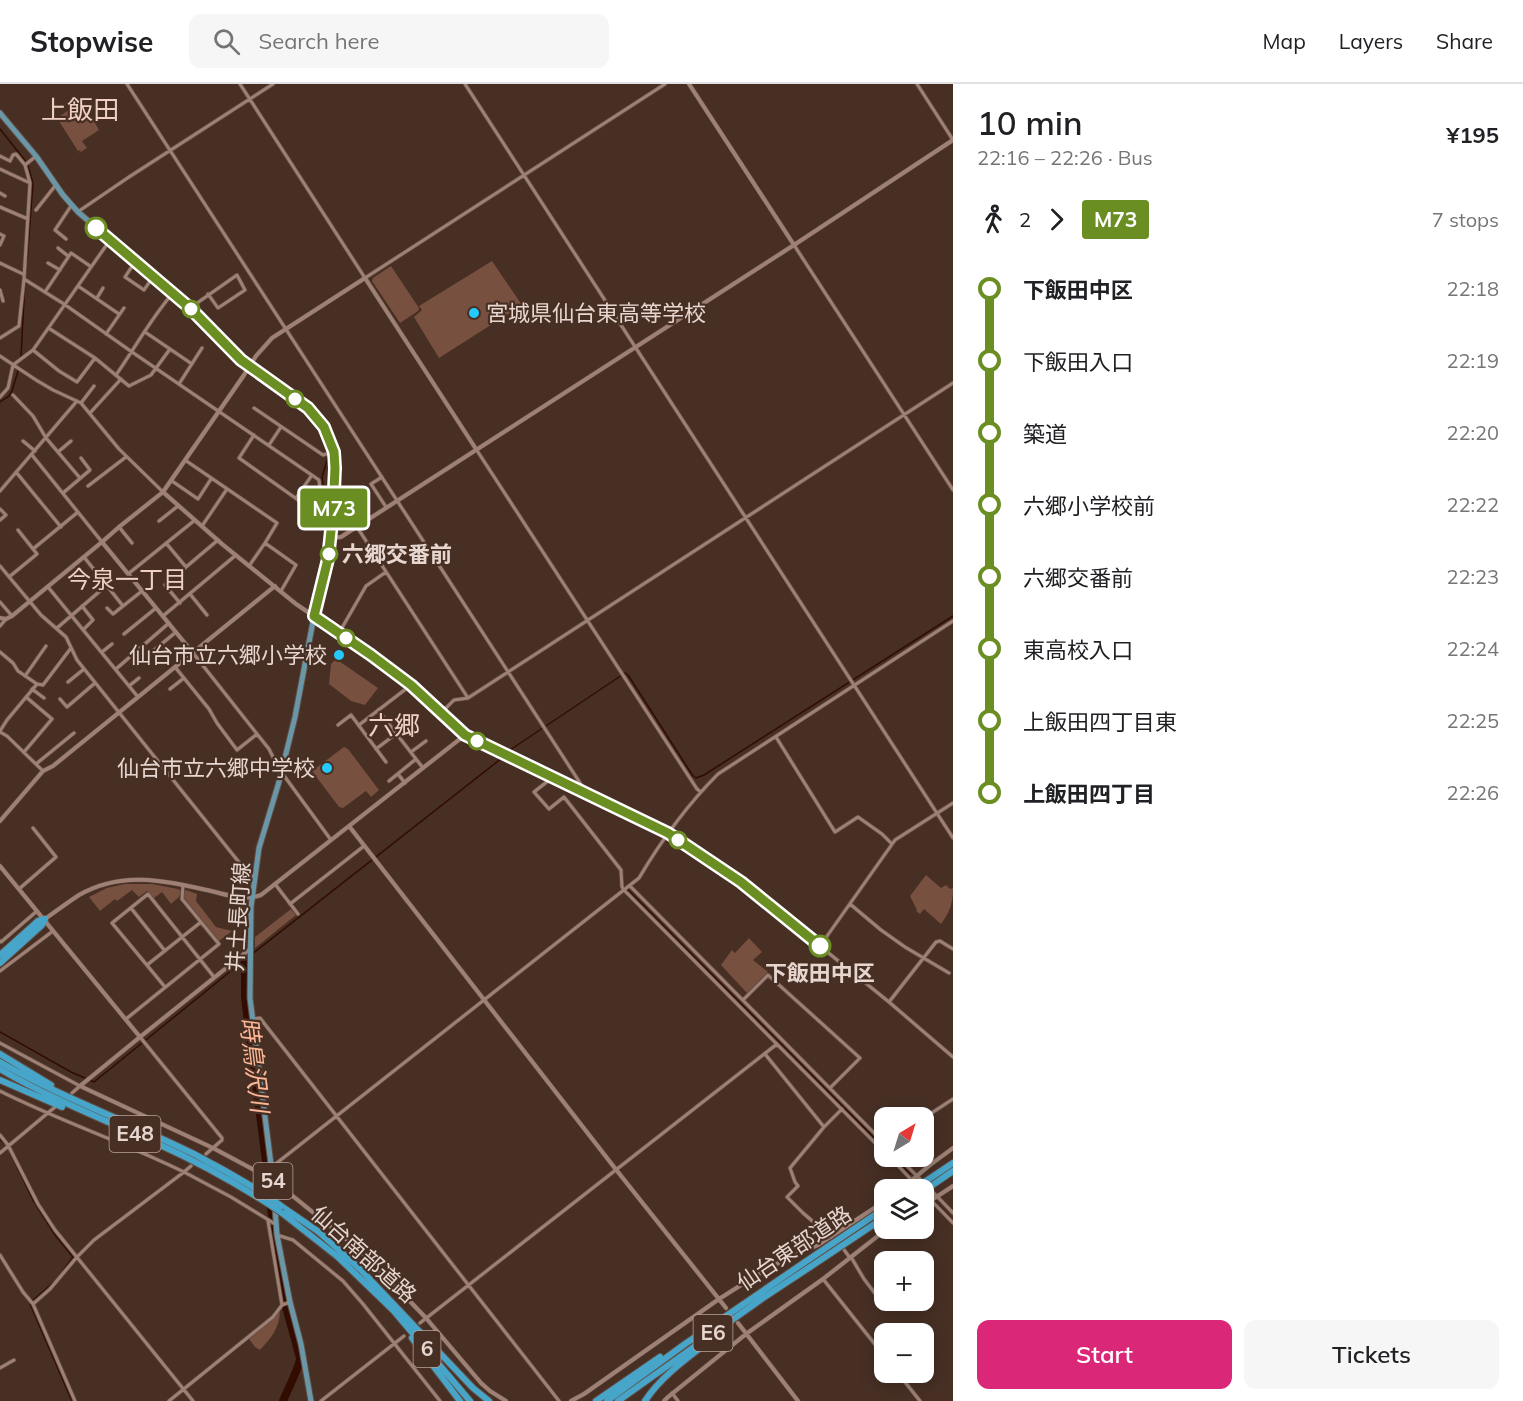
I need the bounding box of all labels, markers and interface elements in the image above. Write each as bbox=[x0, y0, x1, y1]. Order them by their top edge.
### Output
search box bbox=[189, 14, 609, 68]
text: Stopwise bbox=[30, 24, 153, 59]
icon: search bbox=[210, 25, 243, 58]
text: Search here bbox=[258, 27, 379, 55]
text: Map bbox=[1263, 28, 1306, 54]
text: Layers bbox=[1339, 28, 1403, 54]
text: Share bbox=[1436, 28, 1493, 54]
district label: 上飯田 bbox=[41, 93, 119, 126]
text: 10 min bbox=[977, 102, 1083, 143]
text: ¥195 bbox=[1446, 121, 1499, 149]
text: 22:16 – 22:26 · Bus bbox=[977, 145, 1153, 170]
icon: walk bbox=[977, 203, 1010, 236]
icon: forward bbox=[1040, 203, 1073, 236]
text: M73 bbox=[1094, 206, 1137, 232]
text: 2 bbox=[1019, 207, 1031, 232]
text: 7 stops bbox=[1432, 207, 1499, 232]
unlabelled marker bbox=[85, 217, 107, 239]
text: 下飯田中区 bbox=[1023, 276, 1133, 304]
text: 22:18 bbox=[1446, 276, 1499, 301]
place label: 宮城県仙台東高等学校 bbox=[486, 299, 706, 327]
unlabelled marker bbox=[182, 300, 200, 318]
marker: 宮城県仙台東高等学校 bbox=[467, 306, 481, 320]
text: 下飯田入口 bbox=[1023, 348, 1133, 376]
text: 22:19 bbox=[1446, 348, 1499, 373]
unlabelled marker bbox=[286, 390, 304, 408]
text: 築道 bbox=[1023, 420, 1067, 448]
text: 22:20 bbox=[1446, 420, 1499, 445]
line badge: M73 bbox=[300, 488, 368, 528]
text: 六郷小学校前 bbox=[1023, 492, 1155, 520]
text: 22:22 bbox=[1446, 492, 1499, 517]
text: M73 bbox=[312, 495, 356, 521]
place label: 六郷交番前 bbox=[342, 540, 452, 568]
marker: 六郷交番前 bbox=[320, 545, 338, 563]
district label: 今泉一丁目 bbox=[67, 564, 187, 594]
text: 六郷交番前 bbox=[1023, 564, 1133, 592]
text: 22:23 bbox=[1446, 564, 1499, 589]
unlabelled marker bbox=[337, 629, 355, 647]
text: 東高校入口 bbox=[1023, 636, 1133, 664]
text: 22:24 bbox=[1446, 636, 1499, 661]
place label: 仙台市立六郷小学校 bbox=[129, 641, 327, 669]
marker: 仙台市立六郷小学校 bbox=[332, 648, 346, 662]
text: 上飯田四丁目東 bbox=[1023, 708, 1177, 736]
text: 22:25 bbox=[1446, 708, 1499, 733]
district label: 六郷 bbox=[368, 709, 420, 742]
unlabelled marker bbox=[468, 732, 486, 750]
place label: 仙台市立六郷中学校 bbox=[117, 754, 315, 782]
marker: 仙台市立六郷中学校 bbox=[320, 761, 334, 775]
text: 上飯田四丁目 bbox=[1023, 780, 1155, 808]
text: 22:26 bbox=[1446, 780, 1499, 805]
unlabelled marker bbox=[669, 831, 687, 849]
street label: 井土長町線 bbox=[220, 861, 256, 973]
marker: 下飯田中区 bbox=[809, 935, 831, 957]
place label: 下飯田中区 bbox=[765, 959, 875, 987]
water label: 時鳥沢川 bbox=[234, 1015, 276, 1117]
north arrow bbox=[874, 1107, 934, 1167]
map controls bbox=[874, 1107, 934, 1383]
road number: E48 bbox=[110, 1116, 160, 1152]
road number: 54 bbox=[254, 1163, 292, 1199]
button: layers bbox=[874, 1179, 934, 1239]
street label: 仙台南部道路 bbox=[306, 1199, 422, 1309]
street label: 仙台東部道路 bbox=[731, 1199, 857, 1297]
button: + bbox=[874, 1251, 934, 1311]
road number: E6 bbox=[694, 1315, 732, 1351]
button: Start bbox=[977, 1320, 1232, 1389]
button: Tickets bbox=[1244, 1320, 1499, 1389]
button: − bbox=[874, 1323, 934, 1383]
road number: 6 bbox=[414, 1331, 440, 1367]

